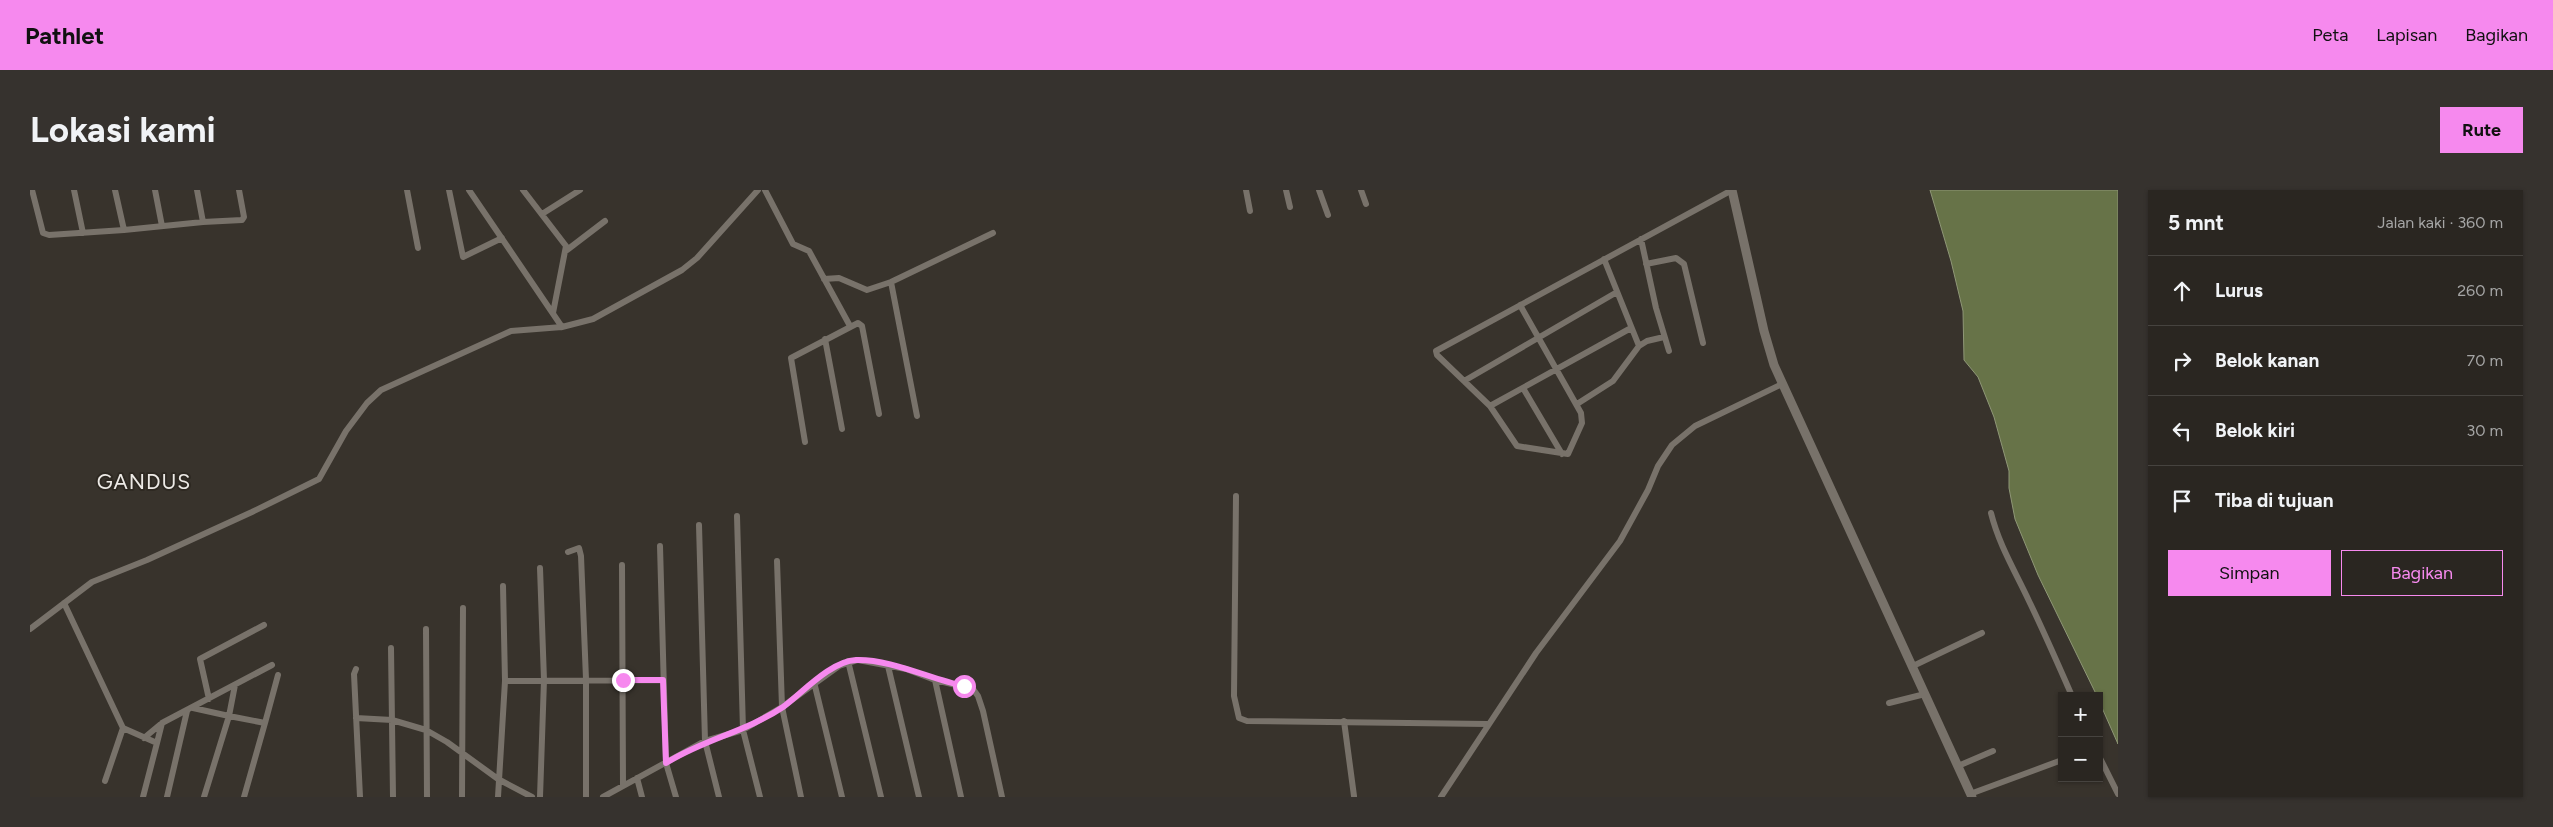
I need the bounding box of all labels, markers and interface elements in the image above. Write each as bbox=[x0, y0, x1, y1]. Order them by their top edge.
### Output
text: Pathlet bbox=[25, 21, 104, 50]
text: Peta bbox=[2312, 24, 2348, 46]
text: Lapisan bbox=[2376, 24, 2437, 46]
text: Bagikan bbox=[2465, 24, 2528, 46]
button: Rute bbox=[2440, 107, 2523, 153]
text: Lokasi kami bbox=[30, 109, 216, 151]
text: 5 mnt bbox=[2168, 210, 2224, 235]
text: Jalan kaki · 360 m bbox=[2377, 213, 2503, 232]
icon: ahead bbox=[2168, 277, 2196, 305]
text: Lurus bbox=[2215, 279, 2263, 302]
text: 260 m bbox=[2457, 281, 2503, 300]
icon: right bbox=[2168, 347, 2196, 375]
text: Belok kanan bbox=[2215, 349, 2319, 372]
text: 70 m bbox=[2467, 351, 2503, 370]
icon: left bbox=[2168, 417, 2196, 445]
text: Belok kiri bbox=[2215, 419, 2295, 442]
text: 30 m bbox=[2466, 421, 2503, 440]
district label: GANDUS bbox=[97, 469, 191, 494]
icon: arrive bbox=[2168, 487, 2196, 515]
text: Tiba di tujuan bbox=[2215, 489, 2334, 512]
button: Simpan bbox=[2168, 550, 2331, 596]
button: Bagikan bbox=[2341, 550, 2503, 596]
route end bbox=[612, 669, 635, 692]
route start bbox=[953, 675, 976, 698]
map controls bbox=[2058, 692, 2103, 782]
button: + bbox=[2058, 692, 2103, 737]
button: − bbox=[2058, 737, 2103, 782]

